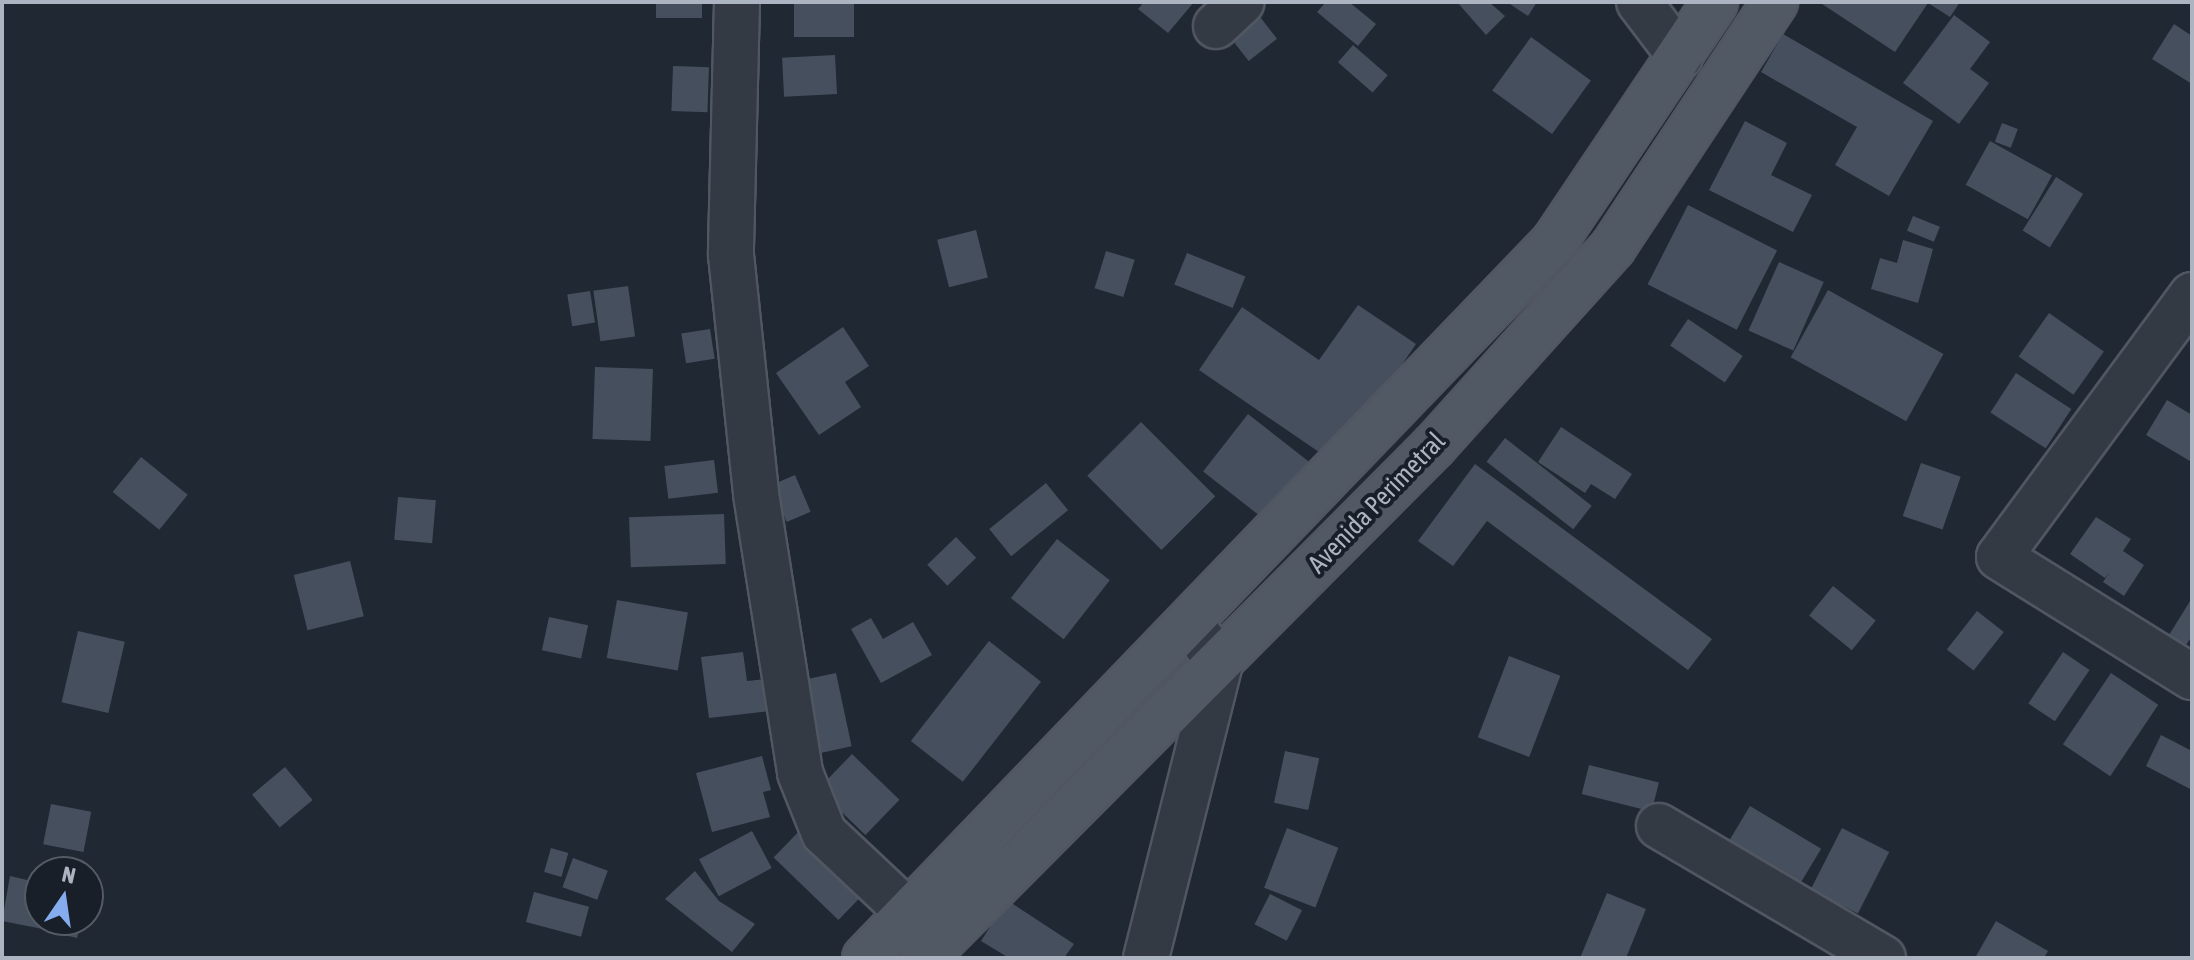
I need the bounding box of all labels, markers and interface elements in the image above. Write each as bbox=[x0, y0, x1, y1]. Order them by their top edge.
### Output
street label: Avenida Perimetral bbox=[1302, 426, 1452, 580]
north arrow bbox=[24, 856, 104, 936]
text: N bbox=[60, 860, 78, 889]

